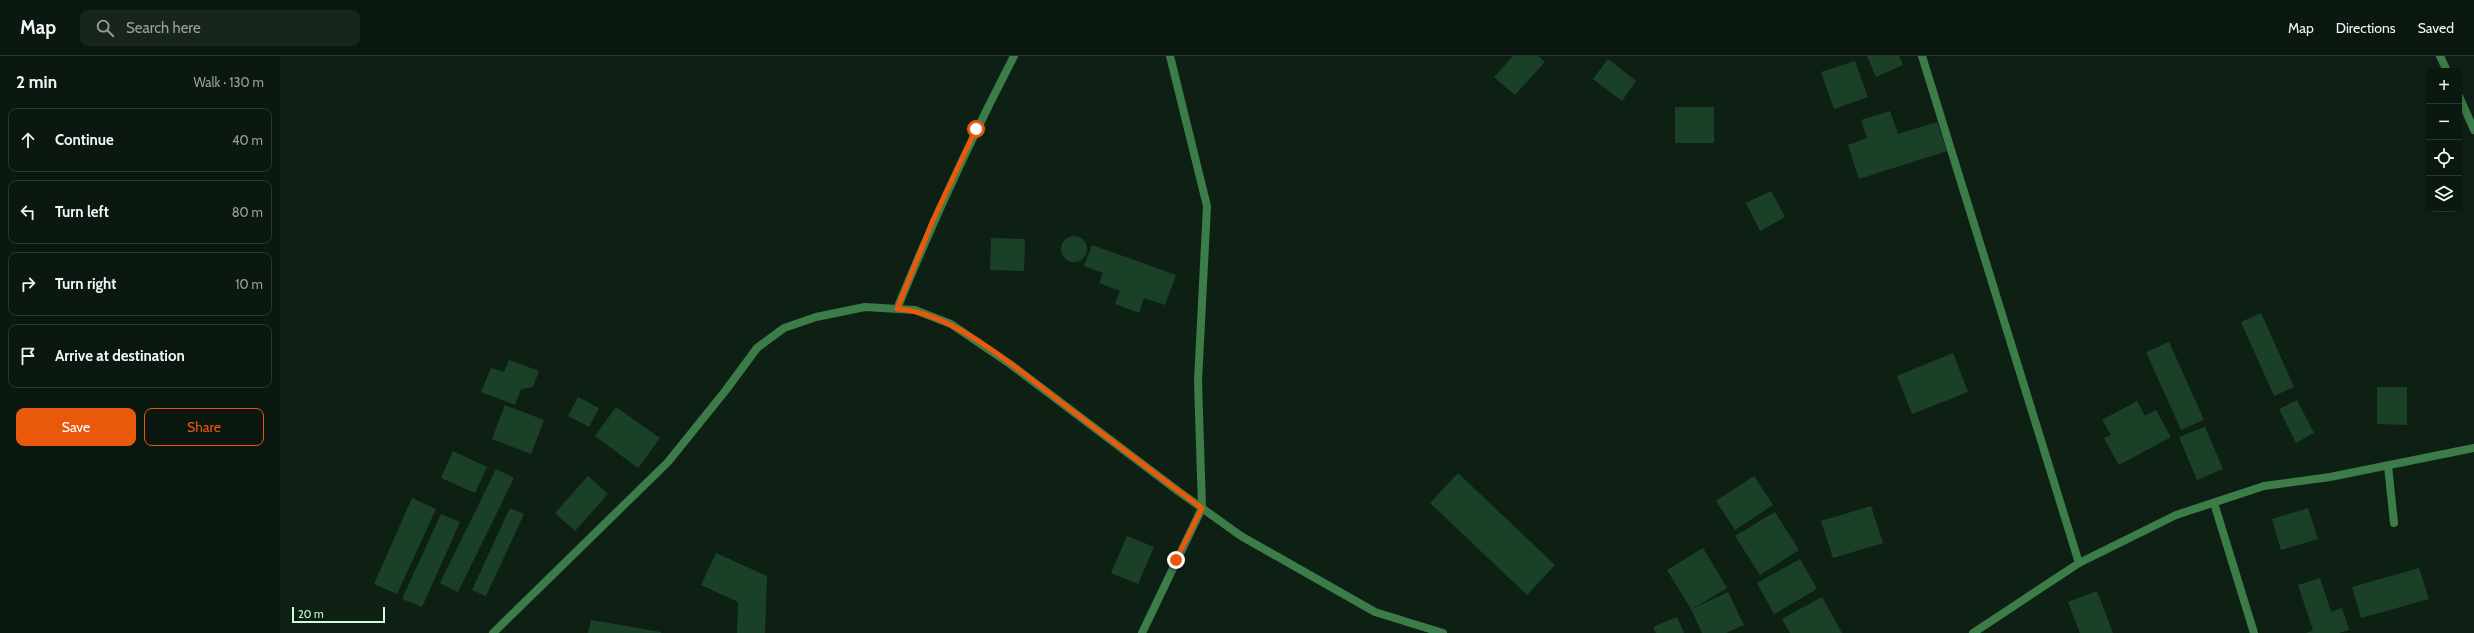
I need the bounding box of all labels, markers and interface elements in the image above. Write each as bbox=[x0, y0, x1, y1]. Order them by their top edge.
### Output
search box bbox=[80, 10, 360, 46]
text: Map bbox=[20, 16, 56, 39]
icon: search bbox=[94, 17, 116, 39]
text: Search here bbox=[126, 19, 201, 37]
text: Map bbox=[2288, 19, 2314, 37]
text: Directions bbox=[2336, 19, 2396, 37]
text: Saved bbox=[2418, 19, 2454, 37]
map controls bbox=[2426, 68, 2462, 212]
button: + bbox=[2426, 68, 2462, 104]
text: 2 min bbox=[16, 72, 57, 92]
text: Walk · 130 m bbox=[193, 74, 264, 90]
button: − bbox=[2426, 104, 2462, 140]
route start bbox=[967, 120, 985, 138]
icon: ahead bbox=[17, 129, 39, 151]
text: Continue bbox=[55, 131, 114, 149]
text: 40 m bbox=[232, 132, 263, 148]
button: locate bbox=[2426, 140, 2462, 176]
button: layers bbox=[2426, 176, 2462, 212]
icon: left bbox=[17, 201, 39, 223]
text: Turn left bbox=[55, 203, 109, 221]
text: 80 m bbox=[232, 204, 263, 220]
icon: right bbox=[17, 273, 39, 295]
text: Turn right bbox=[55, 275, 116, 293]
text: 10 m bbox=[235, 276, 263, 292]
icon: arrive bbox=[17, 345, 39, 367]
text: Arrive at destination bbox=[55, 347, 185, 365]
button: Save bbox=[16, 408, 136, 446]
button: Share bbox=[144, 408, 264, 446]
route end bbox=[1167, 551, 1185, 569]
scale bar bbox=[292, 605, 385, 624]
text: 20 m bbox=[298, 607, 324, 621]

